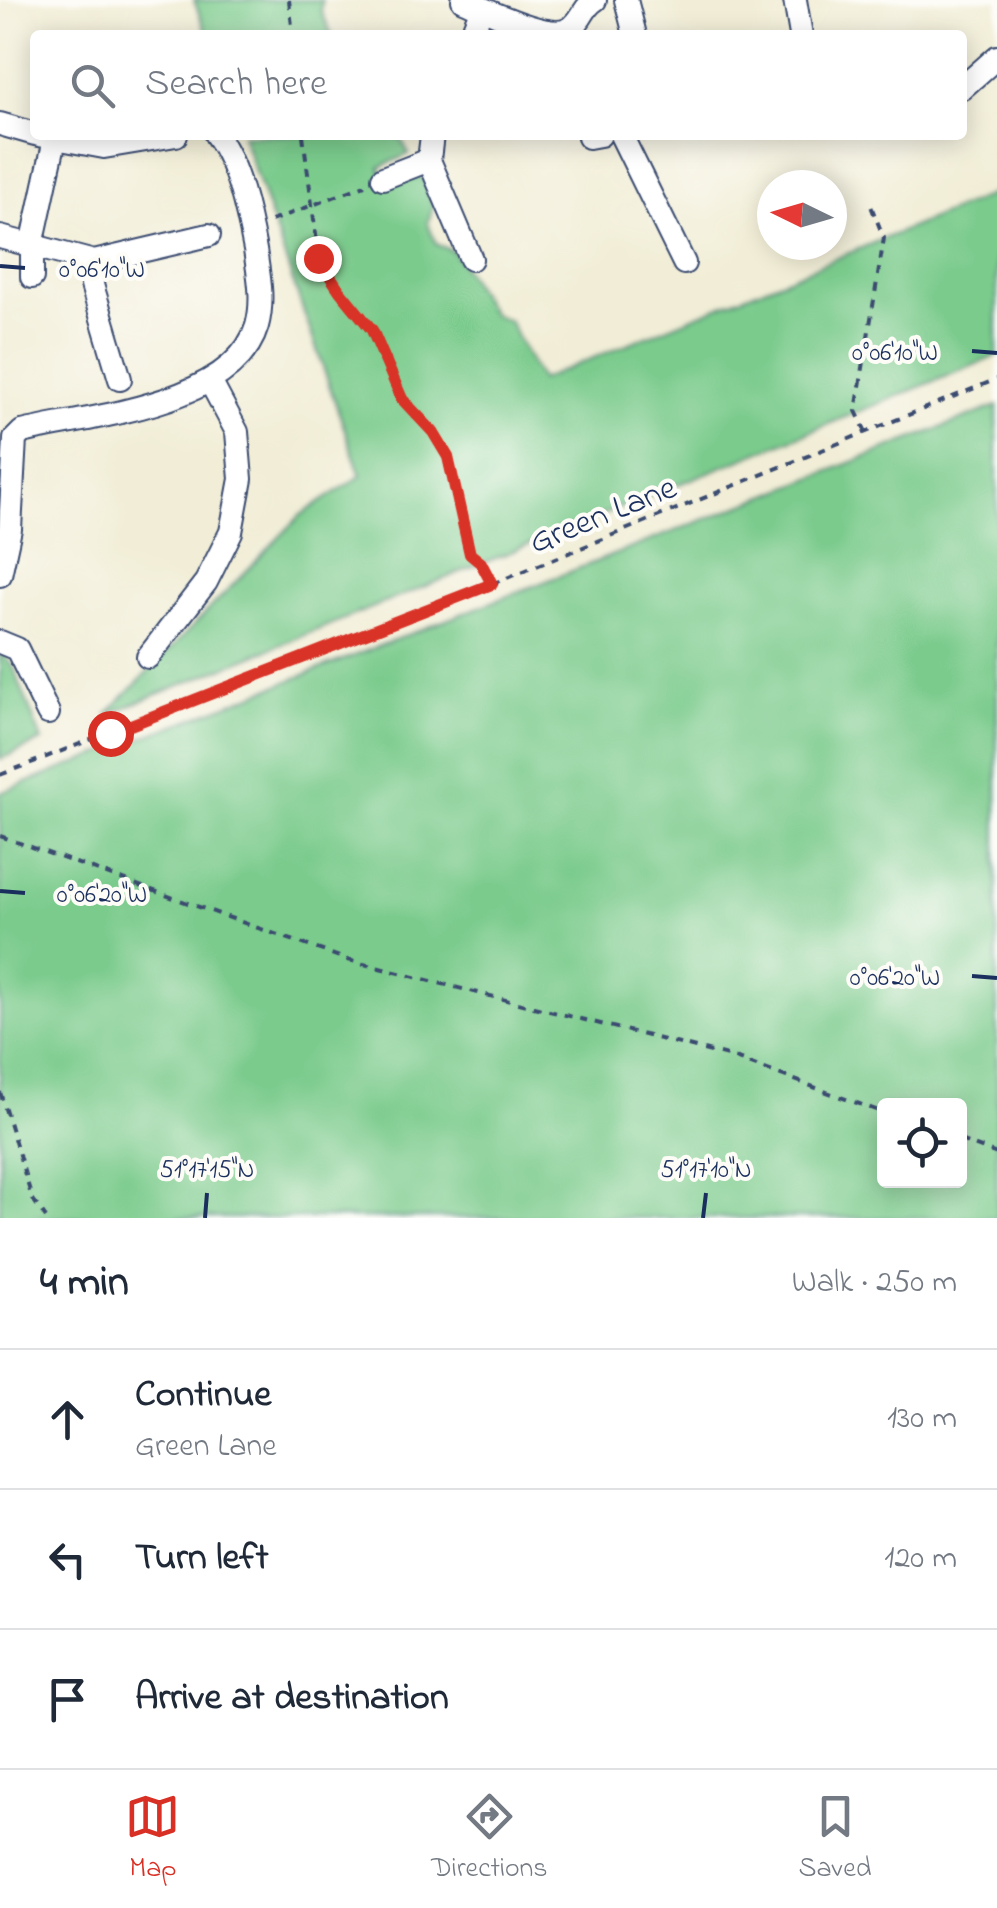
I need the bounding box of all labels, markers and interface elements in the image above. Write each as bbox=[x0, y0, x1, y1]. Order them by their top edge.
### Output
search box bbox=[30, 30, 967, 140]
text: Search here bbox=[145, 57, 327, 113]
icon: search bbox=[65, 58, 120, 113]
north arrow bbox=[757, 170, 847, 260]
route end bbox=[296, 236, 342, 282]
text: 0°06'10"W bbox=[59, 253, 145, 289]
text: 0°06'10"W bbox=[852, 336, 938, 372]
street label: Green Lane bbox=[522, 463, 685, 569]
route start bbox=[88, 711, 134, 757]
text: 0°06'20"W bbox=[57, 878, 147, 914]
text: 0°06'20"W bbox=[850, 961, 940, 997]
map controls bbox=[877, 1098, 967, 1188]
button: locate bbox=[877, 1098, 967, 1188]
text: 51°17'15"N bbox=[160, 1153, 254, 1189]
text: 51°17'10"N bbox=[660, 1153, 752, 1189]
text: 4 min bbox=[40, 1253, 129, 1314]
text: Walk · 250 m bbox=[792, 1260, 957, 1307]
text: Continue bbox=[135, 1368, 271, 1424]
icon: ahead bbox=[40, 1392, 95, 1447]
text: 130 m bbox=[887, 1396, 957, 1443]
text: Green Lane bbox=[135, 1424, 277, 1471]
text: Turn left bbox=[135, 1531, 268, 1587]
icon: left bbox=[40, 1532, 95, 1587]
text: 120 m bbox=[884, 1536, 957, 1583]
text: Arrive at destination bbox=[135, 1671, 449, 1727]
icon: arrive bbox=[40, 1672, 95, 1727]
tab: Map bbox=[125, 1789, 180, 1890]
tab: Directions bbox=[431, 1789, 548, 1890]
tab: Saved bbox=[799, 1789, 872, 1890]

